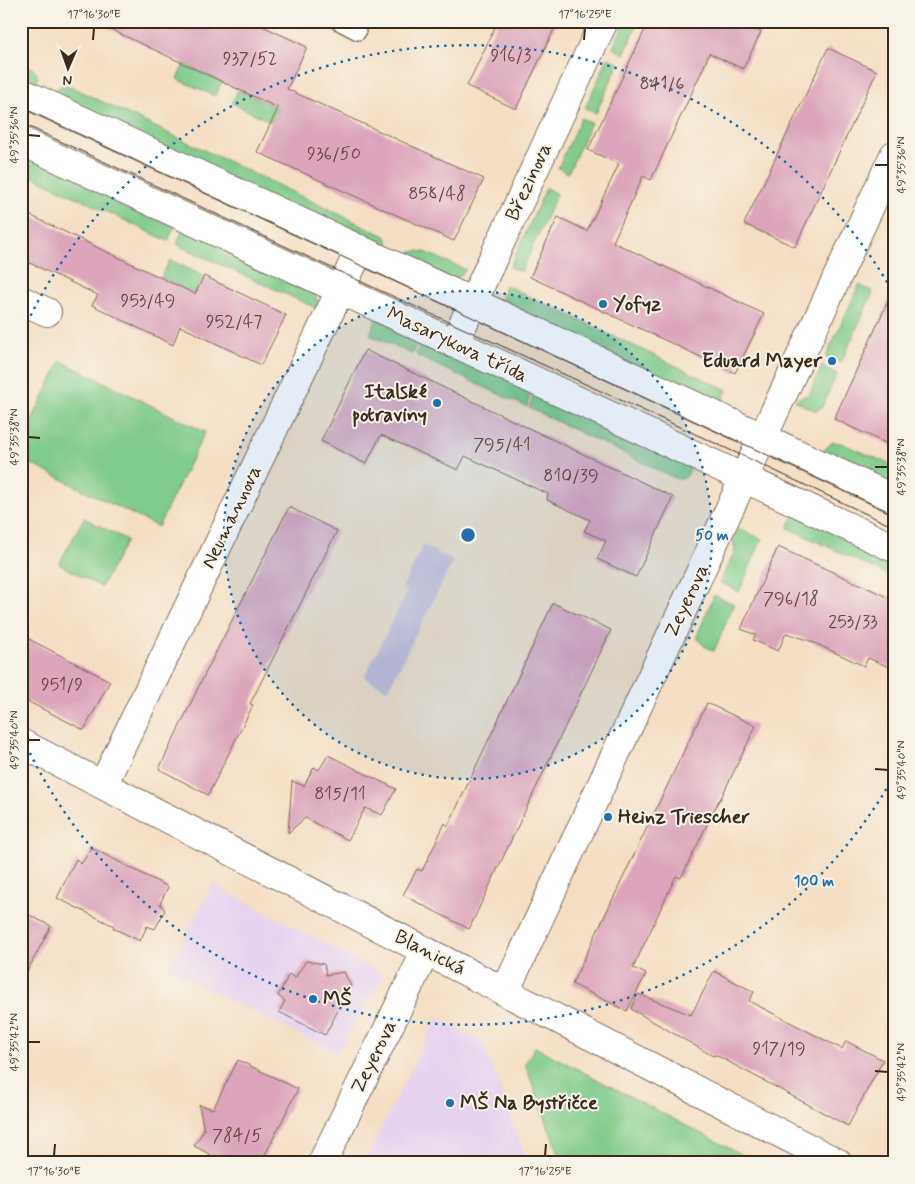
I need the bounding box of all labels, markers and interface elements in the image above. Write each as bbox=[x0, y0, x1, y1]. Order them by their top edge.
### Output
text: 17°16'30"E bbox=[67, 7, 121, 23]
text: 17°16'25"E bbox=[558, 7, 612, 23]
north arrow bbox=[42, 42, 92, 92]
house number: 916/3 bbox=[490, 44, 532, 68]
house number: 937/52 bbox=[223, 47, 277, 71]
text: N bbox=[63, 71, 73, 89]
house number: 841/6 bbox=[639, 72, 685, 96]
text: 49°35'36"N bbox=[7, 107, 23, 163]
text: 49°35'36"N bbox=[894, 137, 910, 193]
street label: Březinova bbox=[499, 139, 559, 225]
house number: 936/50 bbox=[307, 142, 361, 166]
house number: 858/48 bbox=[408, 182, 466, 206]
house number: 953/49 bbox=[121, 289, 175, 313]
place label: Yofyz bbox=[613, 291, 661, 318]
marker: Yofyz bbox=[597, 298, 609, 310]
street label: Masarykova třída bbox=[382, 300, 532, 390]
house number: 952/47 bbox=[206, 310, 262, 334]
place label: Eduard Mayer bbox=[702, 348, 823, 375]
marker: Eduard Mayer bbox=[826, 355, 838, 367]
place label: Italské potraviny bbox=[352, 379, 427, 429]
marker: Italské potraviny bbox=[431, 397, 443, 409]
text: 49°35'38"N bbox=[7, 409, 23, 465]
house number: 795/41 bbox=[473, 433, 531, 457]
text: 49°35'38"N bbox=[894, 439, 910, 495]
street label: Neumannova bbox=[195, 461, 269, 573]
house number: 810/39 bbox=[543, 464, 599, 488]
centre of rings bbox=[459, 526, 477, 544]
text: 50 m bbox=[695, 526, 729, 546]
street label: Zeyerova bbox=[658, 560, 716, 642]
house number: 796/18 bbox=[763, 587, 819, 611]
house number: 253/33 bbox=[828, 610, 878, 634]
house number: 951/9 bbox=[41, 673, 83, 697]
text: 49°35'40"N bbox=[7, 711, 23, 769]
text: 49°35'40"N bbox=[894, 741, 910, 799]
house number: 815/11 bbox=[314, 782, 366, 806]
place label: Heinz Triescher bbox=[618, 804, 750, 831]
marker: Heinz Triescher bbox=[602, 811, 614, 823]
text: 100 m bbox=[794, 872, 834, 892]
street label: Blanická bbox=[390, 923, 470, 983]
place label: MŠ bbox=[323, 986, 352, 1013]
marker: MŠ bbox=[307, 993, 319, 1005]
text: 49°35'42"N bbox=[7, 1013, 23, 1071]
street label: Zeyerova bbox=[345, 1016, 403, 1098]
house number: 917/19 bbox=[752, 1037, 806, 1061]
text: 49°35'42"N bbox=[894, 1043, 910, 1101]
place label: MŠ Na Bystřičce bbox=[460, 1090, 598, 1117]
marker: MŠ Na Bystřičce bbox=[444, 1097, 456, 1109]
house number: 784/5 bbox=[212, 1124, 262, 1148]
text: 17°16'30"E bbox=[27, 1164, 81, 1180]
text: 17°16'25"E bbox=[518, 1164, 572, 1180]

